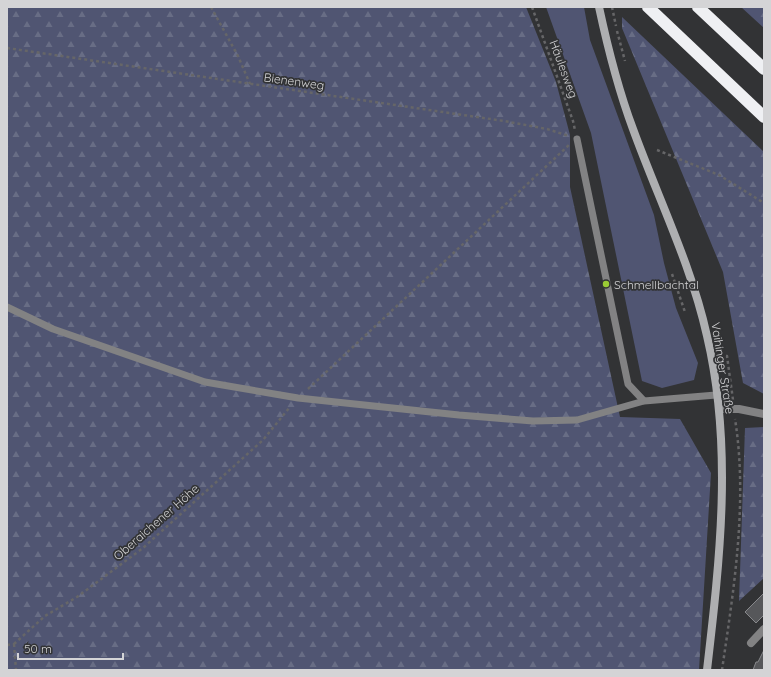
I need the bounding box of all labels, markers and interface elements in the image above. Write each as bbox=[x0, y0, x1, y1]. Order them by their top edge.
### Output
street label: Häulesweg bbox=[547, 38, 581, 100]
street label: Bienenweg bbox=[263, 69, 325, 93]
place label: Schmellbachtal bbox=[614, 277, 699, 292]
marker: Schmellbachtal bbox=[601, 279, 611, 289]
street label: Vaihinger Straße bbox=[708, 321, 738, 415]
street label: Oberaichener Höhe bbox=[110, 481, 202, 563]
scale bar bbox=[18, 635, 123, 661]
text: 50 m bbox=[24, 641, 52, 656]

